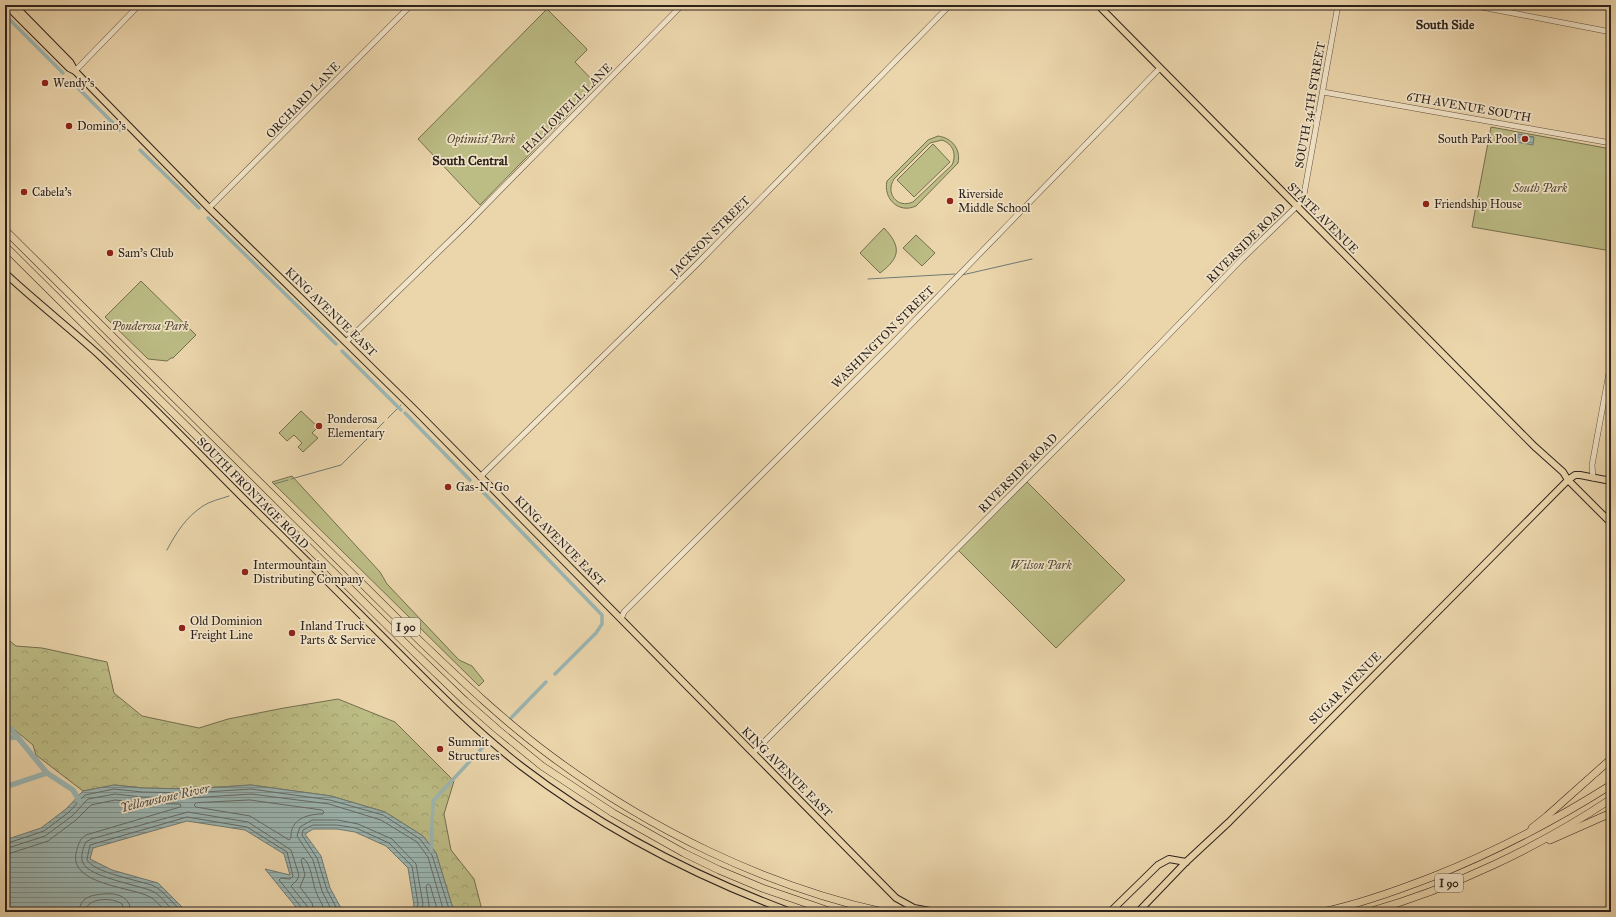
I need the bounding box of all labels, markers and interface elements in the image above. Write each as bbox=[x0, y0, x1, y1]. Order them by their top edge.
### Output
district label: South Side bbox=[1416, 17, 1475, 33]
street label: SOUTH 34TH STREET bbox=[1292, 41, 1328, 169]
street label: ORCHARD LANE bbox=[263, 59, 343, 141]
street label: HALLOWELL LANE bbox=[519, 60, 615, 156]
place label: Wendy's bbox=[53, 76, 94, 90]
marker: Wendy's bbox=[40, 78, 50, 88]
street label: 6TH AVENUE SOUTH bbox=[1406, 89, 1532, 125]
place label: Domino's bbox=[77, 119, 126, 133]
marker: Domino's bbox=[64, 121, 74, 131]
park label: Optimist Park bbox=[447, 132, 516, 147]
place label: South Park Pool bbox=[1438, 132, 1518, 146]
marker: South Park Pool bbox=[1520, 134, 1530, 144]
district label: South Central bbox=[432, 153, 508, 169]
street label: STATE AVENUE bbox=[1285, 180, 1362, 257]
park label: South Park bbox=[1512, 181, 1568, 195]
place label: Cabela's bbox=[32, 185, 72, 199]
marker: Cabela's bbox=[19, 187, 29, 197]
place label: Riverside Middle School bbox=[958, 187, 1031, 215]
street label: JACKSON STREET bbox=[666, 193, 753, 281]
marker: Riverside Middle School bbox=[945, 196, 955, 206]
place label: Friendship House bbox=[1434, 197, 1522, 211]
marker: Friendship House bbox=[1421, 199, 1431, 209]
street label: RIVERSIDE ROAD bbox=[1203, 200, 1289, 286]
place label: Sam's Club bbox=[118, 246, 174, 260]
marker: Sam's Club bbox=[105, 248, 115, 258]
street label: KING AVENUE EAST bbox=[282, 265, 380, 359]
street label: WASHINGTON STREET bbox=[829, 283, 937, 391]
park label: Ponderosa Park bbox=[111, 319, 189, 333]
place label: Ponderosa Elementary bbox=[327, 412, 385, 440]
marker: Ponderosa Elementary bbox=[314, 421, 324, 431]
street label: RIVERSIDE ROAD bbox=[975, 430, 1061, 516]
street label: SOUTH FRONTAGE ROAD bbox=[194, 434, 312, 552]
place label: Gas-N-Go bbox=[456, 480, 509, 494]
marker: Gas-N-Go bbox=[443, 482, 453, 492]
street label: KING AVENUE EAST bbox=[512, 493, 608, 589]
place label: Intermountain Distributing Company bbox=[253, 558, 364, 587]
park label: Wilson Park bbox=[1010, 558, 1072, 572]
marker: Intermountain Distributing Company bbox=[240, 567, 250, 577]
place label: Old Dominion Freight Line bbox=[190, 614, 263, 643]
road number: I 90 bbox=[392, 618, 420, 636]
place label: Inland Truck Parts & Service bbox=[300, 619, 376, 647]
marker: Old Dominion Freight Line bbox=[177, 623, 187, 633]
marker: Inland Truck Parts & Service bbox=[287, 628, 297, 638]
street label: SUGAR AVENUE bbox=[1306, 649, 1384, 727]
street label: KING AVENUE EAST bbox=[739, 724, 835, 820]
place label: Summit Structures bbox=[448, 735, 500, 763]
marker: Summit Structures bbox=[435, 744, 445, 754]
water label: Yellowstone River bbox=[119, 780, 212, 816]
road number: I 90 bbox=[1435, 874, 1463, 892]

